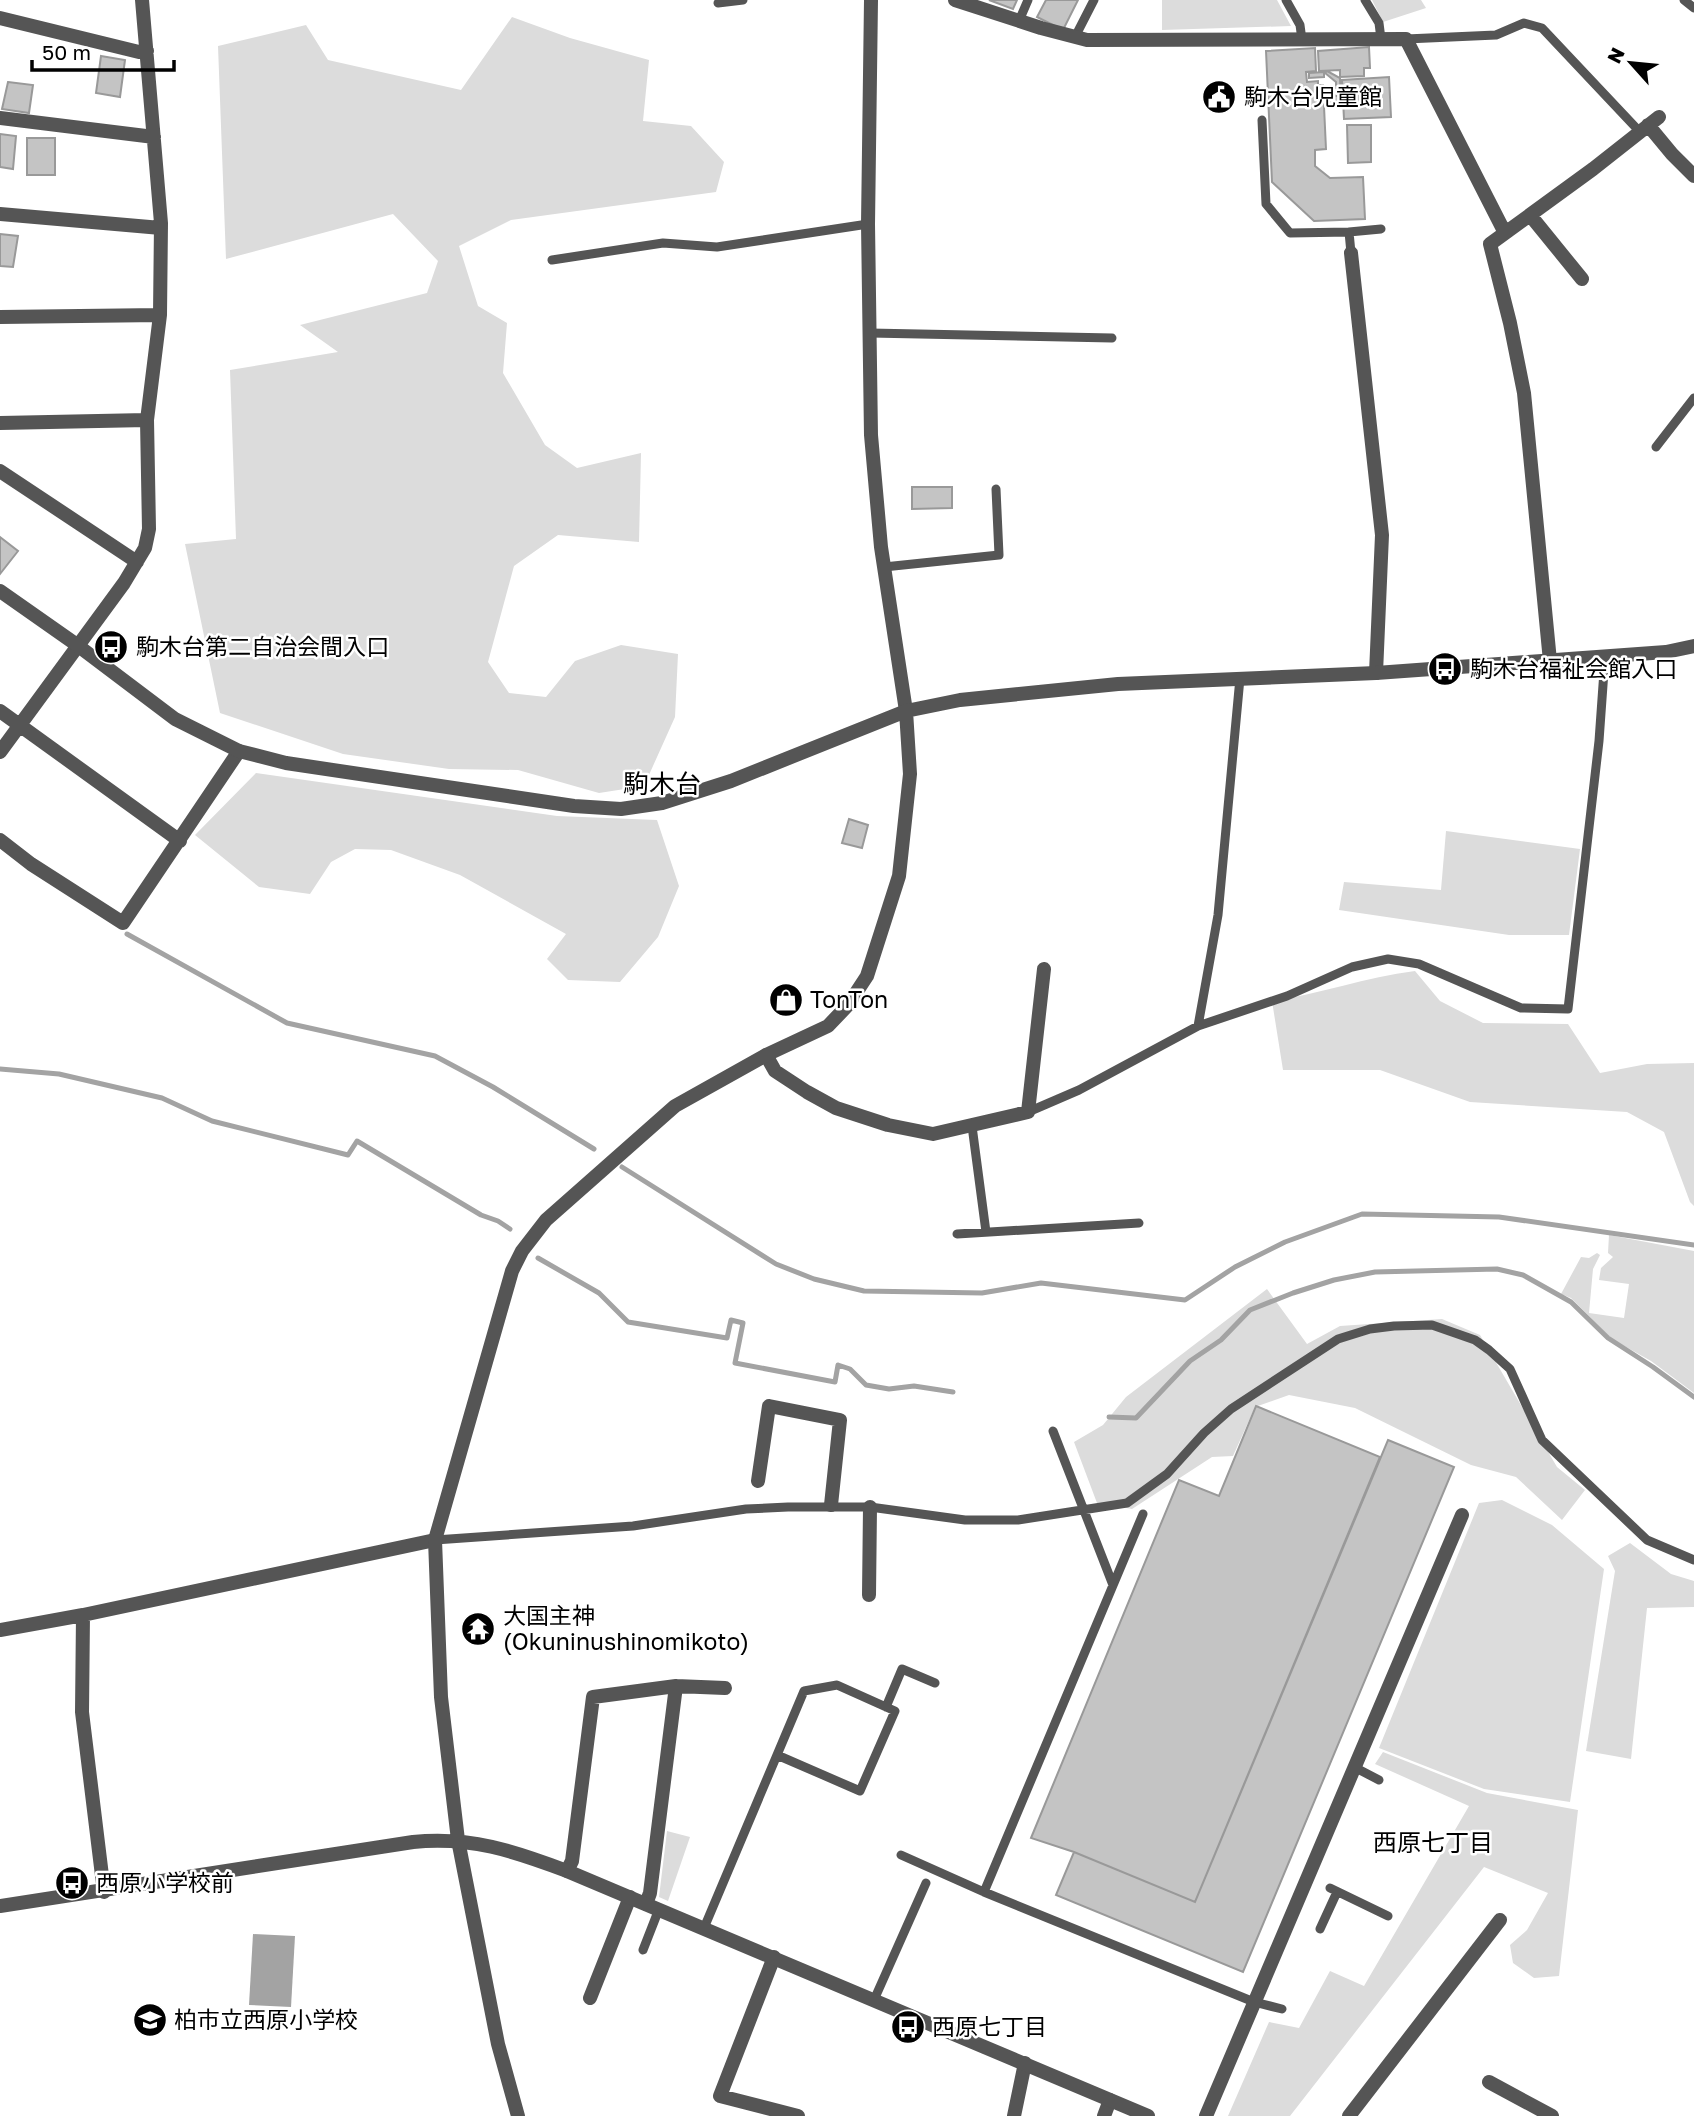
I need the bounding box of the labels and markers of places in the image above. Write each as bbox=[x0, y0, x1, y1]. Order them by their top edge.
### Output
public building icon: 駒木台児童館 bbox=[1200, 78, 1238, 116]
place label: 駒木台児童館 bbox=[1244, 82, 1382, 110]
bus stop icon: 駒木台第二自治会間入口 bbox=[92, 628, 130, 666]
place label: 駒木台第二自治会間入口 bbox=[136, 632, 389, 660]
bus stop icon: 駒木台福祉会館入口 bbox=[1426, 650, 1464, 688]
place label: 駒木台福祉会館入口 bbox=[1470, 654, 1677, 682]
shop icon: TonTon bbox=[767, 981, 805, 1019]
place label: TonTon bbox=[810, 985, 888, 1013]
place label: 大国主神 (Okuninushinomikoto) bbox=[503, 1601, 749, 1655]
temple icon: 大国主神 (Okuninushinomikoto) bbox=[459, 1610, 497, 1648]
bus stop icon: 西原小学校前 bbox=[53, 1864, 91, 1902]
place label: 西原小学校前 bbox=[96, 1868, 234, 1896]
school or university icon: 柏市立西原小学校 bbox=[131, 2001, 169, 2039]
place label: 柏市立西原小学校 bbox=[174, 2005, 358, 2033]
bus stop icon: 西原七丁目 bbox=[889, 2008, 927, 2046]
place label: 西原七丁目 bbox=[932, 2012, 1047, 2040]

